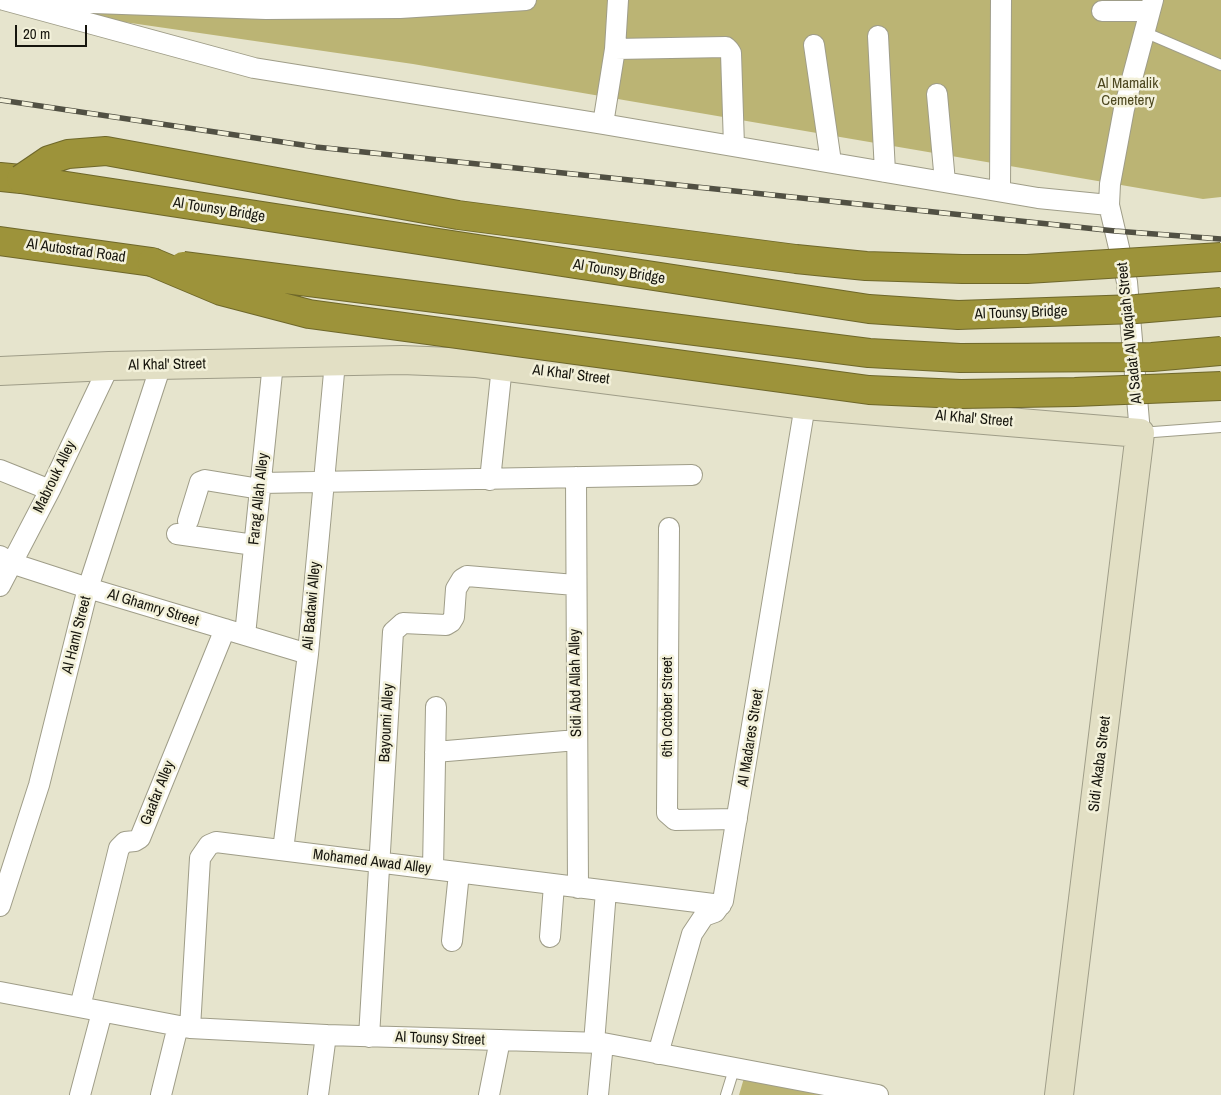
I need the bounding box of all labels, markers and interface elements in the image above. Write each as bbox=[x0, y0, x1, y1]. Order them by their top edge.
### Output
scale bar bbox=[18, 15, 90, 47]
text: 20 m bbox=[23, 23, 50, 44]
park label: Al Mamalik Cemetery bbox=[1098, 75, 1158, 110]
street label: Al Tounsy Bridge bbox=[172, 194, 266, 226]
street label: Al Autostrad Road bbox=[25, 235, 127, 267]
street label: Al Tounsy Bridge bbox=[572, 256, 666, 288]
street label: Al Sadat Al Waqiah Street bbox=[1114, 261, 1146, 405]
street label: Al Tounsy Bridge bbox=[974, 302, 1068, 324]
street label: Al Khal' Street bbox=[128, 355, 206, 375]
street label: Al Khal' Street bbox=[531, 361, 611, 389]
street label: Al Khal' Street bbox=[935, 407, 1013, 431]
street label: Mabrouk Alley bbox=[30, 438, 80, 516]
street label: Farag Allah Alley bbox=[245, 452, 273, 546]
street label: Ali Badawi Alley bbox=[299, 561, 325, 651]
street label: Al Ghamry Street bbox=[105, 586, 201, 630]
street label: Al Haml Street bbox=[59, 594, 95, 676]
street label: Sidi Abd Allah Alley bbox=[566, 629, 586, 737]
street label: 6th October Street bbox=[659, 657, 677, 757]
street label: Bayoumi Alley bbox=[376, 683, 398, 763]
street label: Al Madares Street bbox=[734, 688, 768, 788]
street label: Sidi Akaba Street bbox=[1085, 715, 1115, 813]
street label: Gaafar Alley bbox=[137, 758, 179, 828]
street label: Mohamed Awad Alley bbox=[312, 846, 432, 878]
street label: Al Tounsy Street bbox=[395, 1028, 485, 1050]

